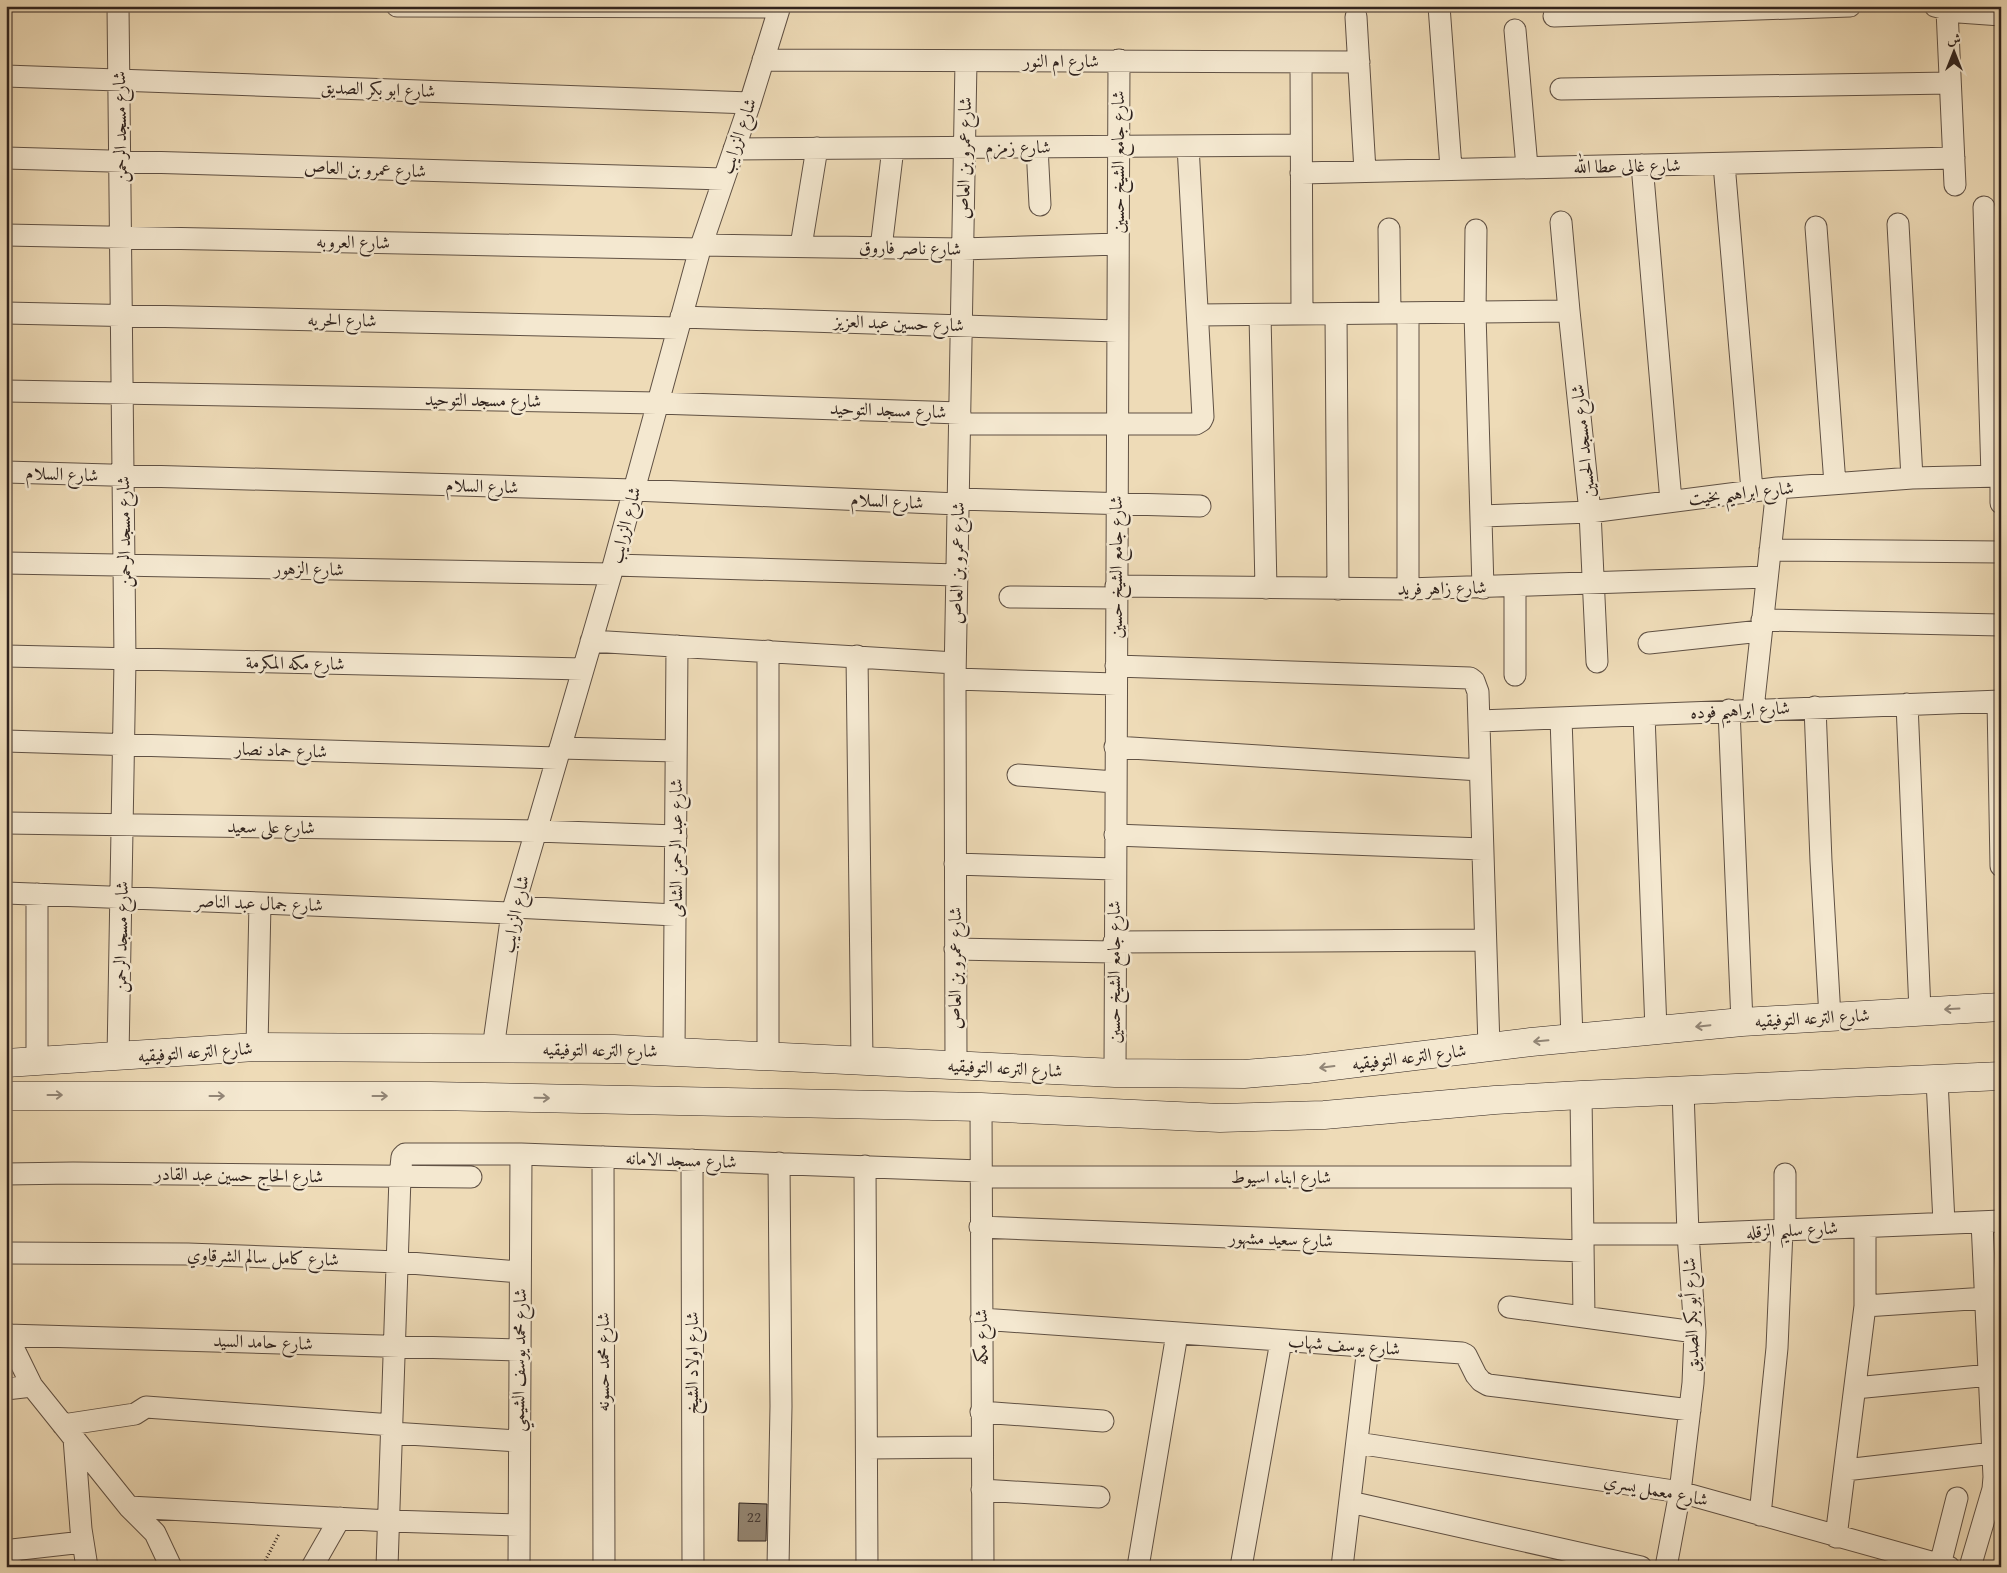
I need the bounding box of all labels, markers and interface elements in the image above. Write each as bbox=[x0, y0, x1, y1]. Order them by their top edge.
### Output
north arrow bbox=[1930, 28, 1980, 78]
text: ش bbox=[1947, 29, 1961, 49]
street label: شارع ام النور bbox=[1021, 47, 1099, 77]
street label: شارع مسجد الرحمن bbox=[105, 71, 136, 183]
street label: شارع ابو بكر الصديق bbox=[320, 73, 436, 106]
street label: شارع جامع الشيخ حسين bbox=[1104, 91, 1134, 233]
street label: شارع الزرايب bbox=[712, 94, 765, 178]
street label: شارع عمرو بن العاص bbox=[949, 97, 980, 219]
street label: شارع زمزم bbox=[985, 133, 1051, 163]
street label: شارع غالى عطا الله bbox=[1573, 151, 1681, 182]
street label: شارع عمرو بن العاص bbox=[303, 153, 427, 186]
street label: شارع العروبه bbox=[316, 227, 390, 258]
street label: شارع ناصر فاروق bbox=[859, 233, 961, 264]
street label: شارع الحريه bbox=[307, 305, 377, 336]
street label: شارع حسين عبد العزيز bbox=[831, 307, 965, 340]
street label: شارع مسجد الحسين bbox=[1563, 383, 1604, 499]
street label: شارع مسجد التوحيد bbox=[424, 385, 542, 416]
street label: شارع مسجد التوحيد bbox=[829, 394, 947, 427]
street label: شارع السلام bbox=[25, 459, 99, 491]
street label: شارع السلام bbox=[445, 471, 519, 503]
street label: شارع ابراهيم بخيت bbox=[1687, 474, 1795, 516]
street label: شارع مسجد الرحمن bbox=[109, 476, 140, 588]
street label: شارع الزرايب bbox=[601, 483, 650, 567]
street label: شارع السلام bbox=[850, 485, 924, 519]
street label: شارع جامع الشيخ حسين bbox=[1102, 496, 1132, 638]
street label: شارع عمرو بن العاص bbox=[942, 502, 973, 624]
street label: شارع الزهور bbox=[272, 554, 344, 585]
street label: شارع زاهر فريد bbox=[1397, 573, 1487, 604]
street label: شارع مكه المكرمة bbox=[245, 648, 345, 679]
street label: شارع ابراهيم فوده bbox=[1689, 693, 1791, 731]
street label: شارع حماد نصار bbox=[232, 734, 328, 767]
street label: شارع عبد الرحمن الشامى bbox=[662, 779, 691, 917]
street label: شارع على سعيد bbox=[227, 812, 315, 843]
street label: شارع الزرايب bbox=[493, 873, 538, 956]
street label: شارع مسجد الرحمن bbox=[106, 881, 137, 993]
street label: شارع جمال عبد الناصر bbox=[193, 887, 323, 920]
street label: شارع جامع الشيخ حسين bbox=[1100, 901, 1130, 1043]
street label: شارع عمرو بن العاص bbox=[941, 907, 970, 1029]
street label: شارع الترعه التوفيقيه bbox=[1754, 1001, 1870, 1036]
one-way arrow bbox=[1944, 1005, 1960, 1014]
one-way arrow bbox=[1695, 1021, 1711, 1030]
street label: شارع الترعه التوفيقيه bbox=[136, 1034, 254, 1071]
street label: شارع الترعه التوفيقيه bbox=[542, 1035, 658, 1066]
street label: شارع الترعه التوفيقيه bbox=[1350, 1036, 1468, 1079]
one-way arrow bbox=[1533, 1037, 1549, 1046]
street label: شارع الترعه التوفيقيه bbox=[947, 1051, 1063, 1086]
one-way arrow bbox=[1320, 1062, 1336, 1072]
one-way arrow bbox=[46, 1090, 63, 1100]
one-way arrow bbox=[209, 1091, 225, 1101]
one-way arrow bbox=[372, 1091, 388, 1101]
one-way arrow bbox=[534, 1093, 550, 1103]
street label: شارع مسجد الامانه bbox=[625, 1144, 737, 1177]
street label: شارع الحاج حسين عبد القادر bbox=[152, 1159, 324, 1192]
street label: شارع ابناء اسيوط bbox=[1231, 1163, 1331, 1192]
street label: شارع سليم الزقله bbox=[1745, 1214, 1839, 1250]
street label: شارع سعيد مشهور bbox=[1226, 1223, 1334, 1256]
street label: شارع كامل سالم الشرقاوي bbox=[186, 1240, 340, 1276]
street label: شارع أبو بكر الصديق bbox=[1675, 1257, 1708, 1373]
street label: شارع محمد يوسف الشيمي bbox=[504, 1288, 537, 1432]
street label: شارع مكه bbox=[967, 1309, 996, 1365]
street label: شارع اولاد الشيخ bbox=[678, 1311, 708, 1415]
street label: شارع محمد حسونه bbox=[589, 1312, 618, 1412]
street label: شارع حامد السيد bbox=[213, 1326, 313, 1359]
street label: شارع يوسف شهاب bbox=[1287, 1327, 1401, 1364]
street label: شارع معمل يسري bbox=[1601, 1466, 1710, 1515]
house number: 22 bbox=[747, 1506, 761, 1527]

